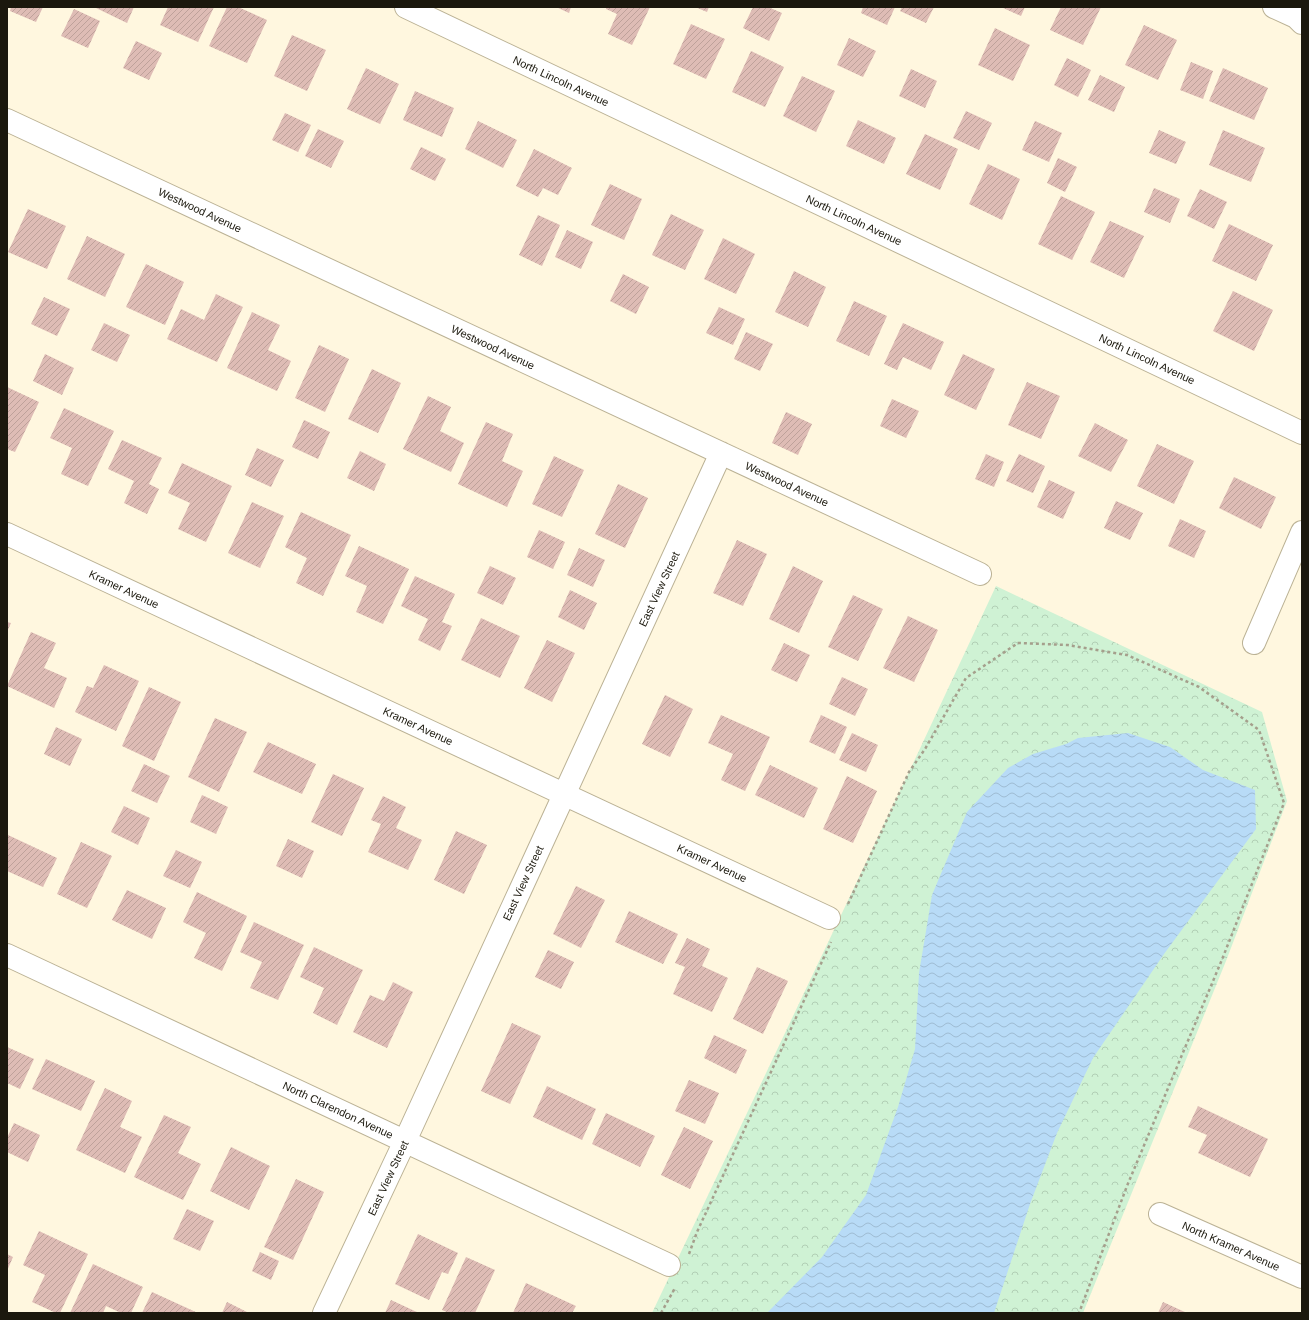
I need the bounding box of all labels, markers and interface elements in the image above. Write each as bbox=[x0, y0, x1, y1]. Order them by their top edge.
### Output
street label: North Lincoln Avenue bbox=[511, 54, 611, 108]
street label: Westwood Avenue bbox=[156, 185, 244, 235]
street label: North Lincoln Avenue bbox=[804, 193, 904, 247]
street label: Westwood Avenue bbox=[449, 322, 537, 372]
street label: North Lincoln Avenue bbox=[1097, 332, 1197, 386]
street label: Westwood Avenue bbox=[743, 459, 831, 509]
street label: East View Street bbox=[636, 550, 682, 628]
street label: Kramer Avenue bbox=[87, 568, 161, 610]
street label: Kramer Avenue bbox=[381, 705, 455, 747]
street label: Kramer Avenue bbox=[675, 842, 749, 884]
street label: East View Street bbox=[500, 844, 546, 922]
street label: North Clarendon Avenue bbox=[281, 1079, 395, 1141]
street label: East View Street bbox=[365, 1139, 411, 1217]
street label: North Kramer Avenue bbox=[1180, 1219, 1282, 1273]

